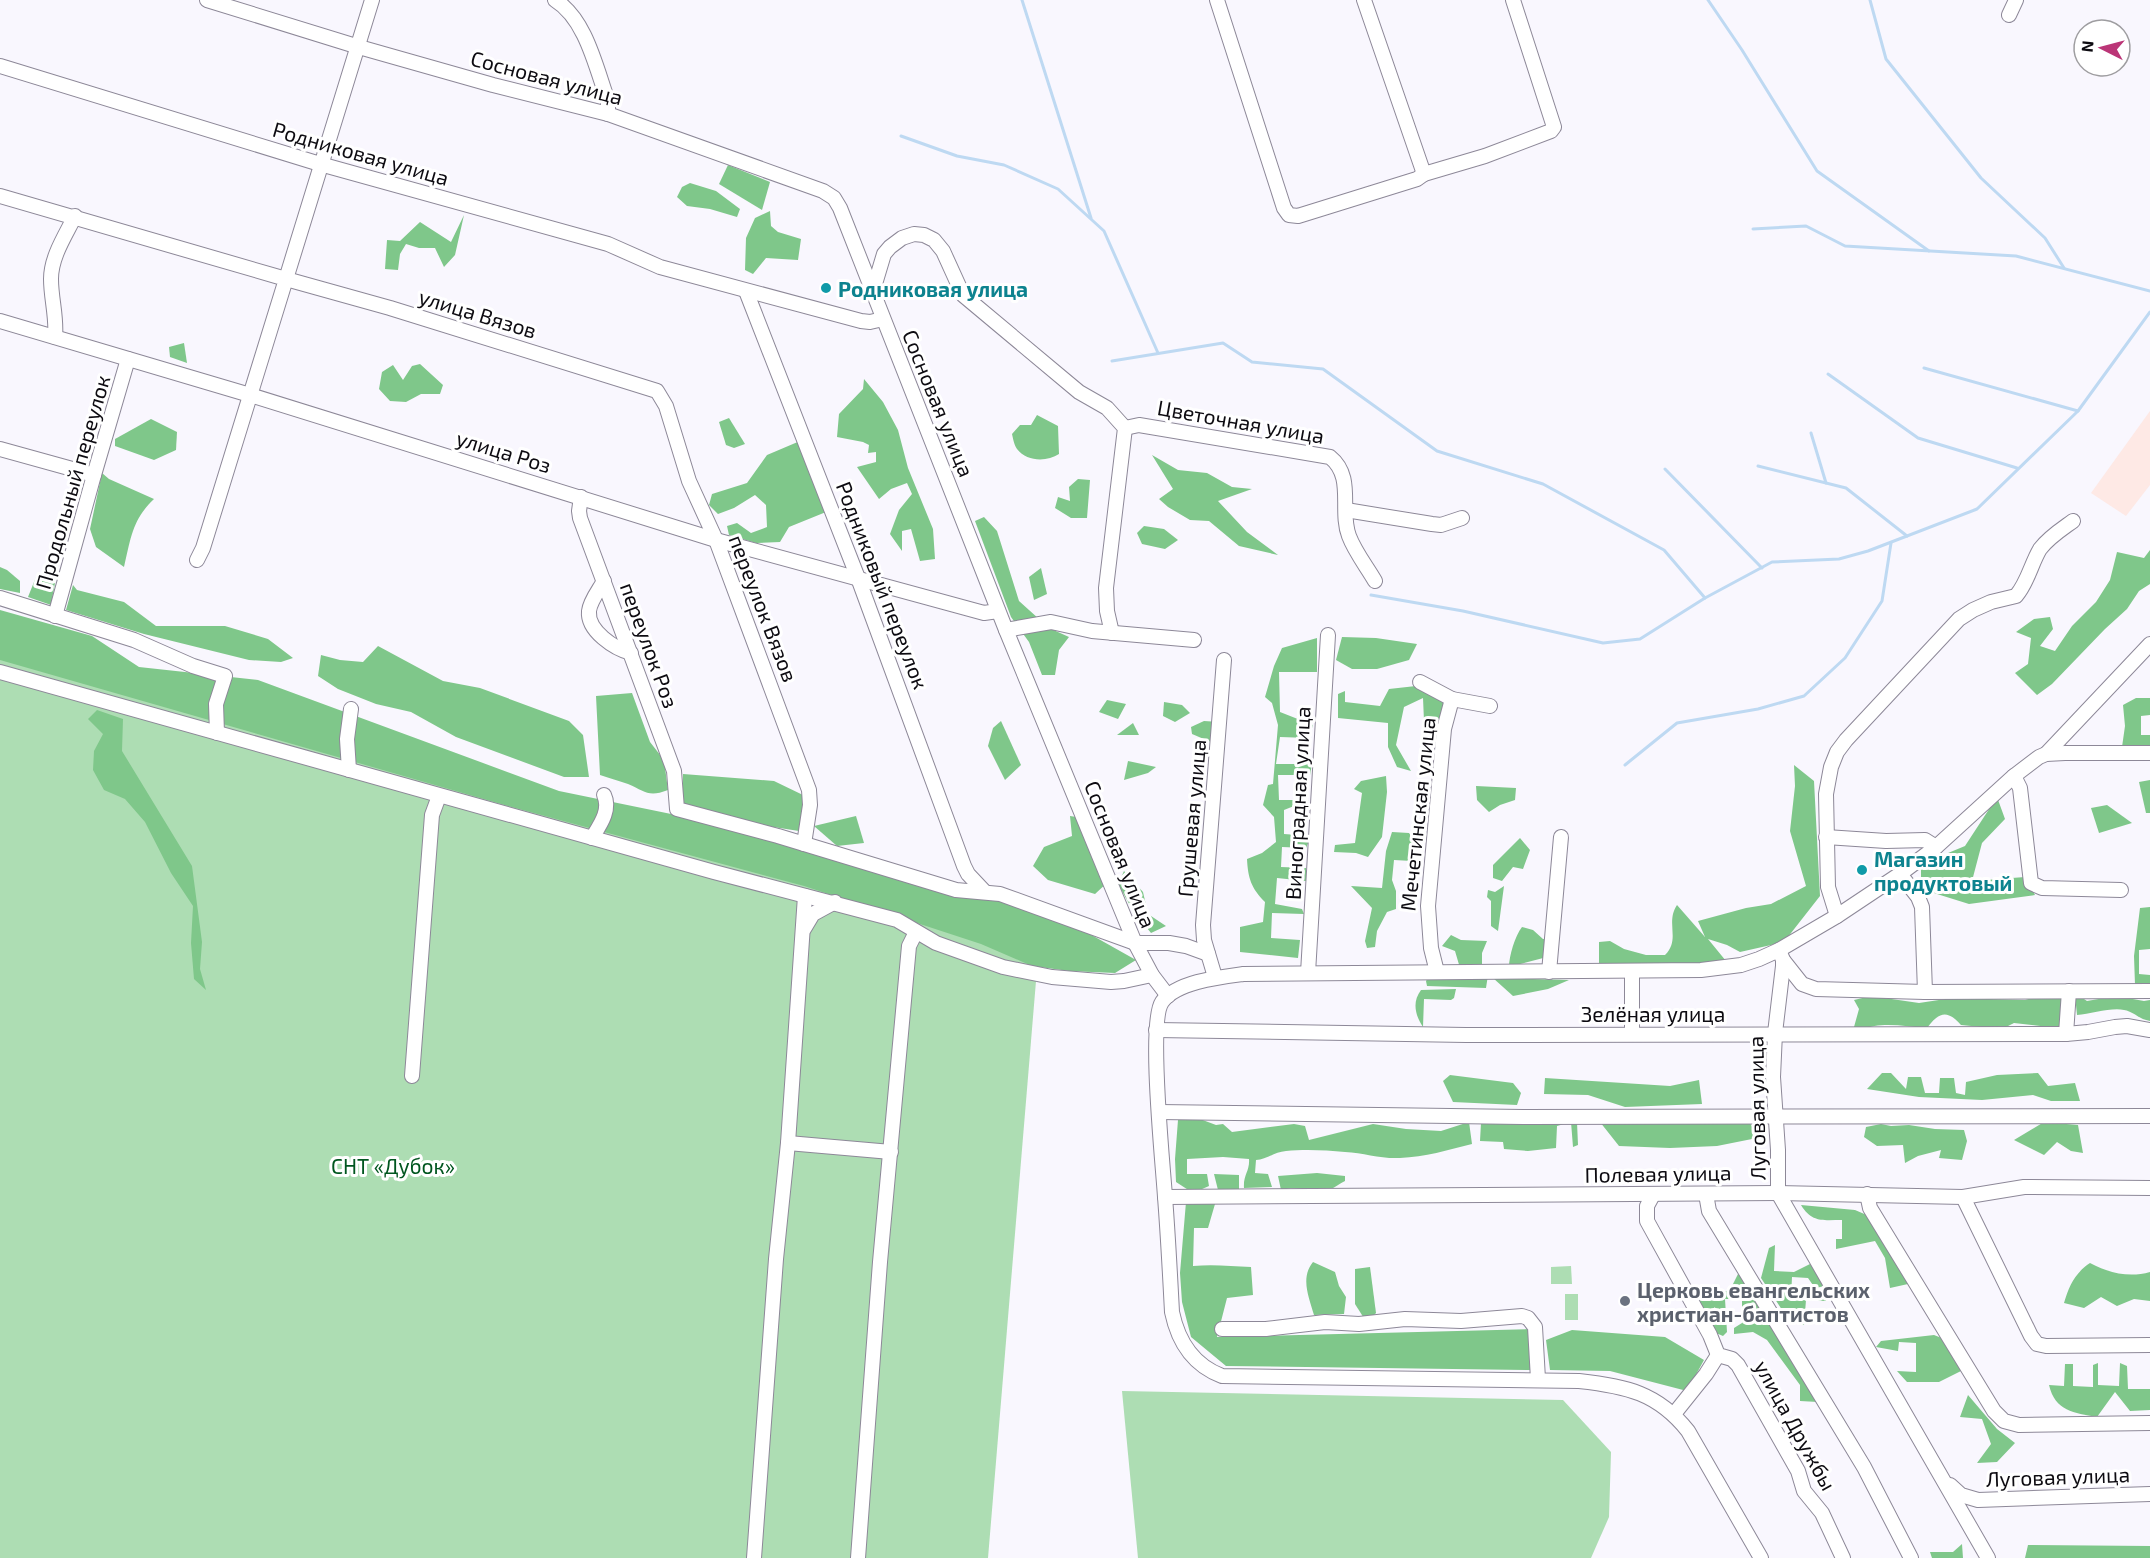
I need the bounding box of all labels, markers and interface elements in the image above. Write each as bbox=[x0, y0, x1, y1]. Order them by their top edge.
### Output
north arrow bbox=[2072, 18, 2132, 78]
text: N bbox=[2077, 40, 2097, 53]
street label: Сосновая улица bbox=[468, 45, 626, 110]
street label: Родниковая улица bbox=[270, 116, 452, 191]
place label: Родниковая улица bbox=[838, 276, 1028, 301]
marker: Родниковая улица bbox=[819, 281, 833, 295]
street label: улица Вязов bbox=[416, 283, 540, 344]
street label: Сосновая улица bbox=[897, 326, 980, 481]
street label: Продольный переулок bbox=[29, 372, 116, 592]
street label: Цветочная улица bbox=[1155, 394, 1326, 449]
street label: улица Роз bbox=[453, 425, 554, 478]
street label: Родниковый переулок bbox=[831, 478, 934, 693]
street label: переулок Вязов bbox=[724, 531, 804, 685]
street label: переулок Роз bbox=[615, 579, 684, 711]
street label: Виноградная улица bbox=[1279, 705, 1316, 901]
street label: Мечетинская улица bbox=[1394, 716, 1441, 912]
street label: Грушевая улица bbox=[1172, 738, 1211, 898]
street label: Сосновая улица bbox=[1079, 777, 1162, 932]
place label: Магазин продуктовый bbox=[1874, 846, 2012, 895]
marker: Магазин продуктовый bbox=[1855, 863, 1869, 877]
street label: Зелёная улица bbox=[1581, 1001, 1725, 1027]
street label: Луговая улица bbox=[1742, 1036, 1771, 1180]
park label: СНТ «Дубок» bbox=[331, 1153, 455, 1179]
street label: Полевая улица bbox=[1584, 1159, 1732, 1188]
place label: Церковь евангельских христиан-баптистов bbox=[1637, 1277, 1870, 1326]
marker: Церковь евангельских христиан-баптистов bbox=[1618, 1294, 1632, 1308]
street label: улица Дружбы bbox=[1749, 1356, 1842, 1495]
street label: Луговая улица bbox=[1985, 1461, 2131, 1492]

